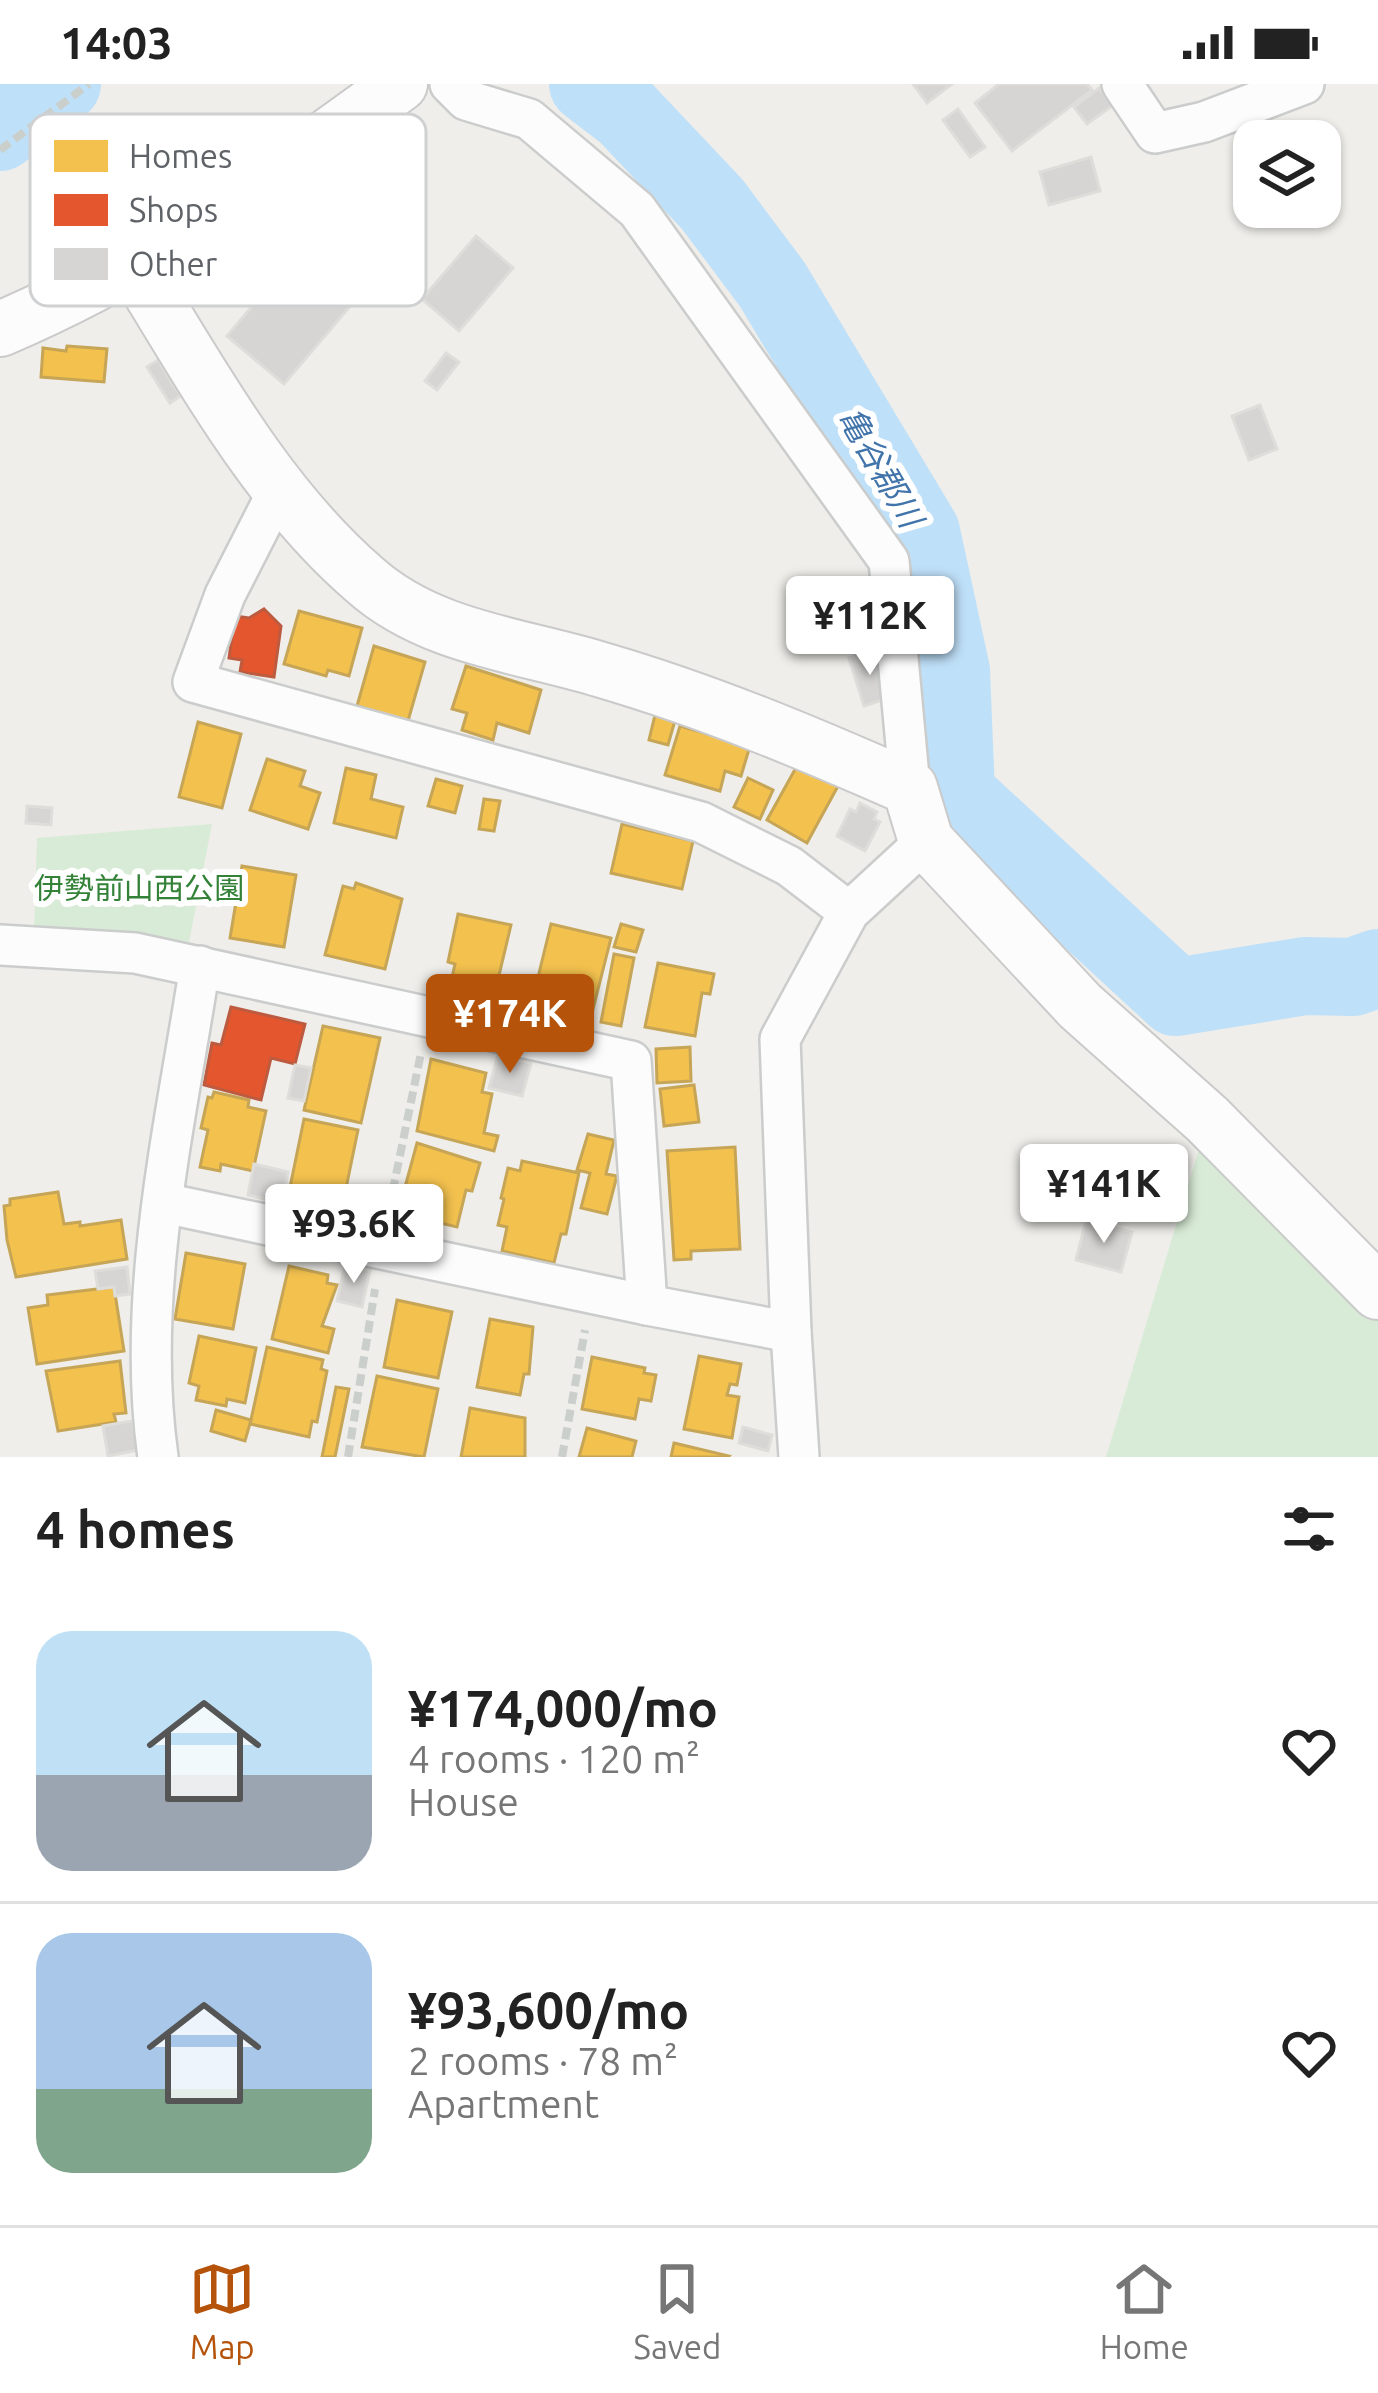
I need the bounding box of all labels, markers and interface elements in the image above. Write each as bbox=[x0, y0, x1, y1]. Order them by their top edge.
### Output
text: 14:03 bbox=[60, 17, 173, 68]
legend bbox=[30, 114, 426, 306]
map controls bbox=[1233, 120, 1341, 228]
button: layers bbox=[1233, 120, 1341, 228]
text: Homes bbox=[129, 137, 232, 174]
text: Shops bbox=[129, 191, 218, 228]
text: Other bbox=[129, 245, 218, 282]
water label: 亀谷郡川 bbox=[832, 400, 932, 536]
pin: ¥112K bbox=[786, 576, 954, 678]
text: ¥112K bbox=[813, 593, 927, 636]
park label: 伊勢前山西公園 bbox=[34, 871, 244, 905]
pin: ¥174K bbox=[426, 974, 594, 1076]
text: ¥174K bbox=[453, 991, 567, 1034]
pin: ¥141K bbox=[1020, 1144, 1188, 1246]
text: ¥141K bbox=[1047, 1161, 1161, 1204]
pin: ¥93.6K bbox=[256, 1184, 452, 1286]
text: ¥93.6K bbox=[292, 1201, 416, 1244]
icon: filters bbox=[1276, 1496, 1342, 1562]
text: 4 homes bbox=[36, 1500, 235, 1558]
icon: home bbox=[132, 1679, 276, 1823]
text: ¥174,000/mo bbox=[408, 1679, 718, 1737]
icon: heart bbox=[1276, 1718, 1342, 1784]
text: 4 rooms · 120 m² bbox=[408, 1737, 700, 1780]
text: House bbox=[408, 1780, 519, 1823]
icon: home bbox=[132, 1981, 276, 2125]
text: ¥93,600/mo bbox=[408, 1981, 689, 2039]
icon: heart bbox=[1276, 2020, 1342, 2086]
text: 2 rooms · 78 m² bbox=[408, 2039, 678, 2082]
text: Apartment bbox=[408, 2082, 599, 2125]
tab: Map bbox=[189, 2256, 255, 2365]
tab: Saved bbox=[634, 2256, 721, 2365]
tab: Home bbox=[1100, 2256, 1189, 2365]

